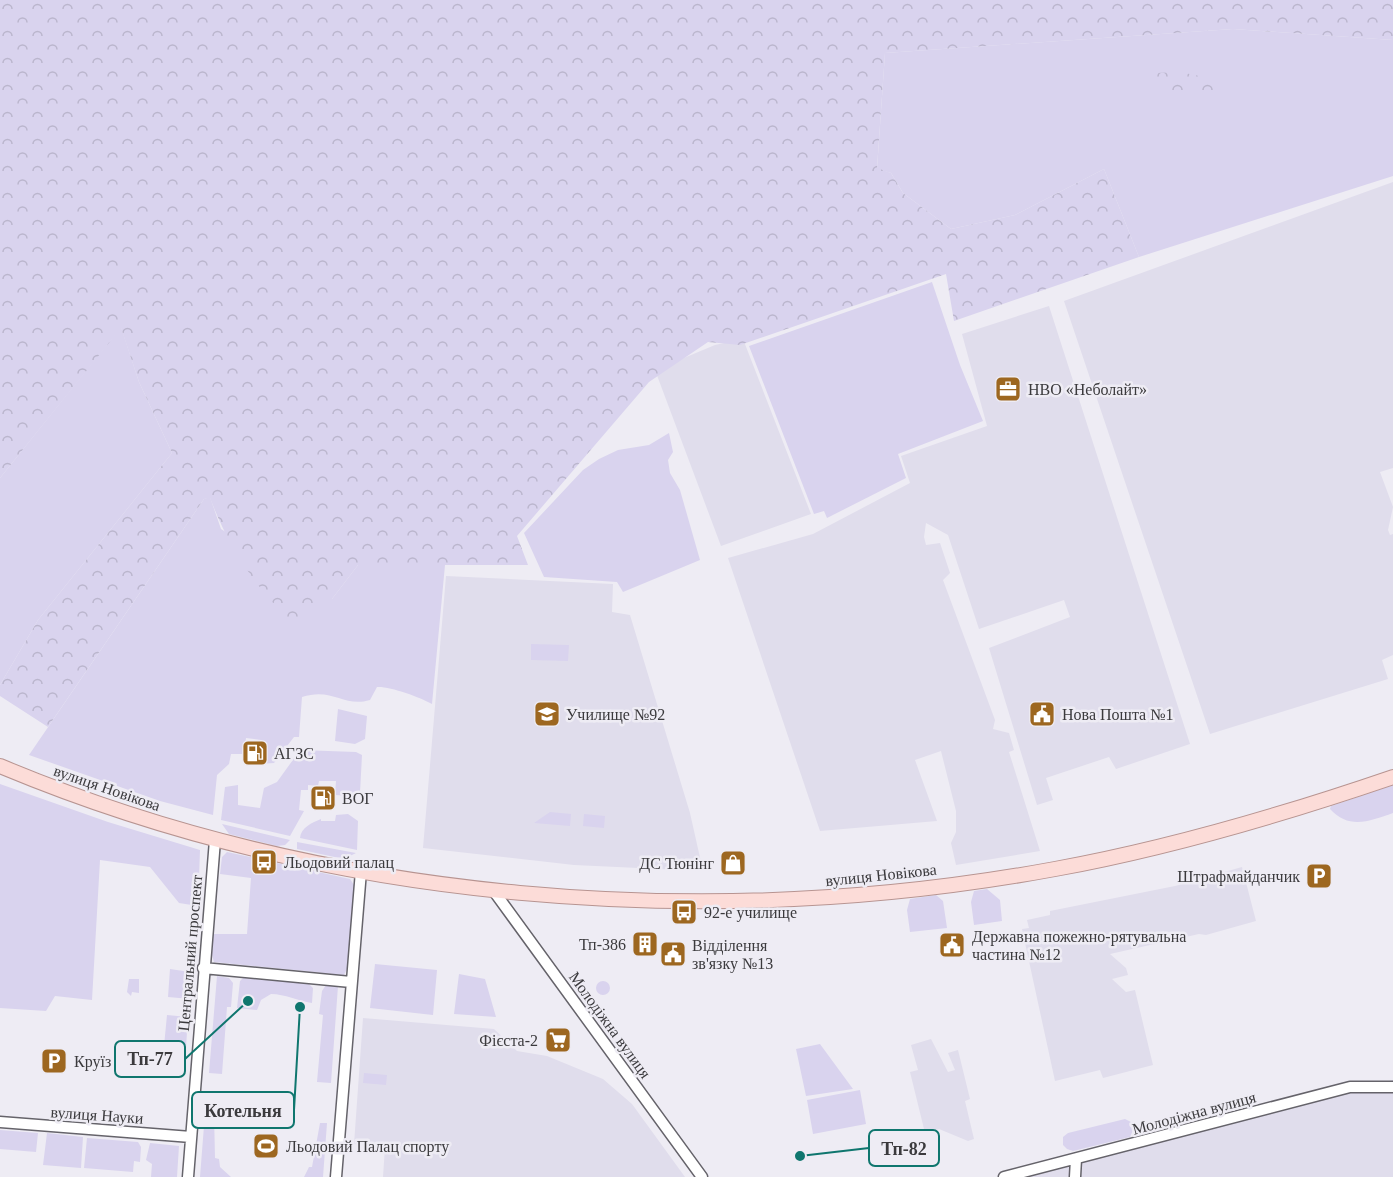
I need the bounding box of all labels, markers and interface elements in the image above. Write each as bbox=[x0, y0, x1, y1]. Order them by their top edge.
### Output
office icon: НВО «Неболайт» bbox=[993, 374, 1023, 404]
place label: НВО «Неболайт» bbox=[1028, 381, 1147, 398]
school or university icon: Училище №92 bbox=[532, 699, 562, 729]
public building icon: Нова Пошта №1 bbox=[1027, 699, 1057, 729]
place label: Училище №92 bbox=[566, 706, 665, 724]
place label: Нова Пошта №1 bbox=[1062, 706, 1173, 723]
fuel station icon: АГЗС bbox=[240, 738, 270, 768]
place label: АГЗС bbox=[274, 745, 314, 762]
street label: вулиця Новікова bbox=[51, 762, 163, 815]
fuel station icon: ВОГ bbox=[308, 783, 338, 813]
place label: ВОГ bbox=[342, 790, 373, 807]
bus stop icon: Льодовий палац bbox=[249, 847, 279, 877]
shop icon: ДС Тюнінг bbox=[718, 848, 748, 878]
place label: Льодовий палац bbox=[284, 854, 394, 872]
place label: ДС Тюнінг bbox=[639, 855, 714, 873]
street label: вулиця Новікова bbox=[825, 861, 938, 890]
parking icon: Штрафмайданчик bbox=[1304, 861, 1334, 891]
place label: Штрафмайданчик bbox=[1177, 868, 1300, 886]
street label: Центральний проспект bbox=[175, 874, 206, 1032]
bus stop icon: 92-е училище bbox=[669, 897, 699, 927]
place label: 92-е училище bbox=[704, 904, 797, 922]
place label: Державна пожежно-рятувальна частина №12 bbox=[972, 928, 1186, 963]
building icon: Тп-386 bbox=[630, 929, 660, 959]
public building icon: Державна пожежно-рятувальна частина №12 bbox=[937, 930, 967, 960]
place label: Тп-386 bbox=[579, 936, 626, 953]
place label: Відділення зв'язку №13 bbox=[692, 937, 773, 973]
public building icon: Відділення зв'язку №13 bbox=[658, 939, 688, 969]
street label: Молодіжна вулиця bbox=[565, 969, 655, 1083]
supermarket icon: Фiєста-2 bbox=[543, 1025, 573, 1055]
place label: Фiєста-2 bbox=[479, 1032, 538, 1049]
callout: Тп-77 bbox=[115, 1041, 185, 1077]
parking icon: Круїз bbox=[39, 1046, 69, 1076]
text: Тп-77 bbox=[127, 1049, 173, 1069]
place label: Круїз bbox=[74, 1053, 111, 1071]
street label: Молодіжна вулиця bbox=[1130, 1088, 1259, 1139]
callout: Котельня bbox=[192, 1092, 294, 1128]
text: Котельня bbox=[204, 1101, 282, 1121]
street label: вулиця Науки bbox=[50, 1103, 144, 1128]
callout: Тп-82 bbox=[869, 1130, 939, 1166]
sports icon: Льодовий Палац спорту bbox=[251, 1131, 281, 1161]
place label: Льодовий Палац спорту bbox=[286, 1138, 449, 1156]
text: Тп-82 bbox=[881, 1139, 927, 1159]

